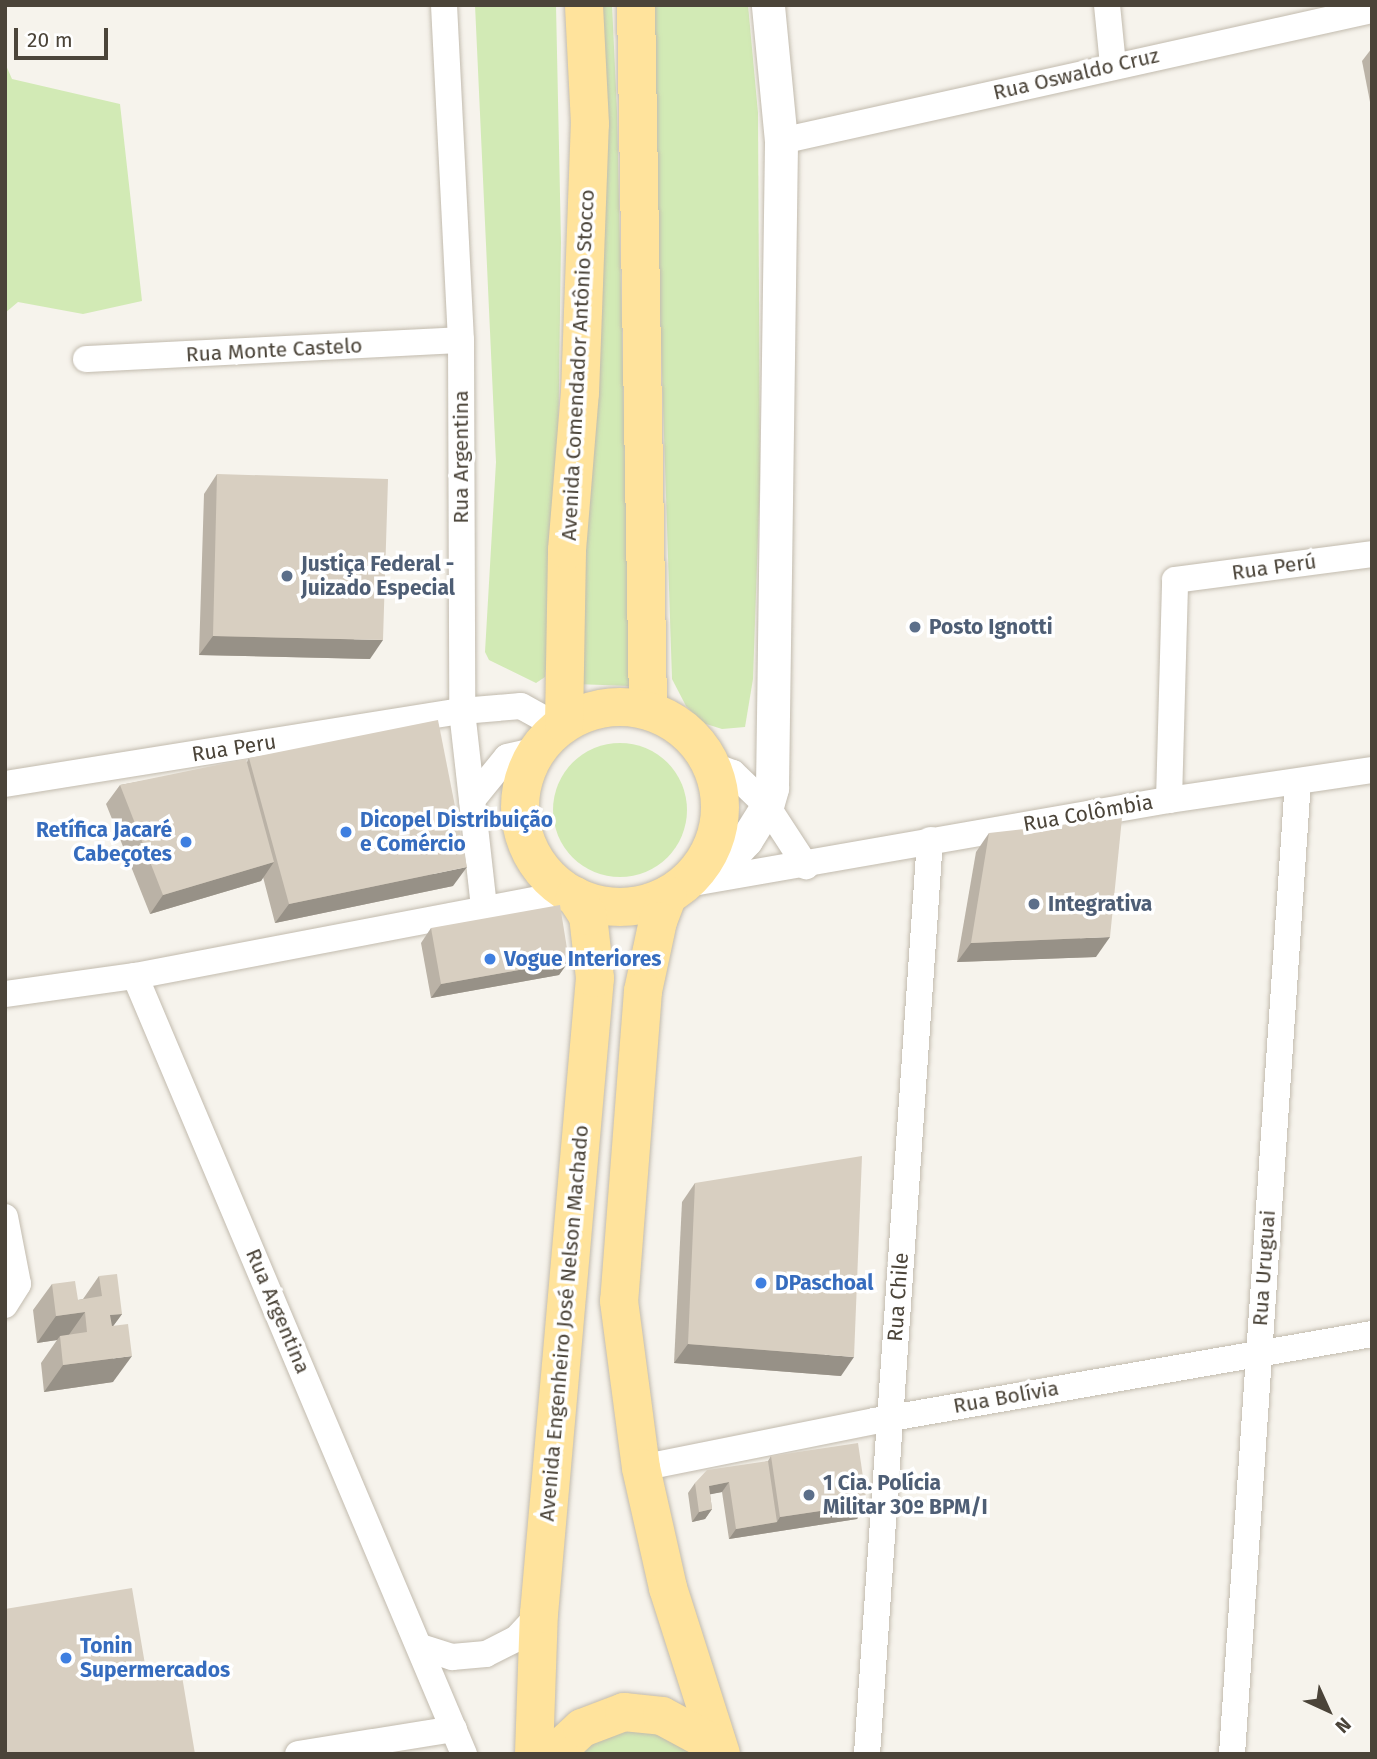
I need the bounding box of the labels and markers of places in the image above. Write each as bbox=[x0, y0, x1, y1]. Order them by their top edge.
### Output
place label: Justiça Federal - Juizado Especial bbox=[301, 551, 455, 601]
marker: Justiça Federal - Juizado Especial bbox=[279, 568, 295, 584]
place label: Posto Ignotti bbox=[929, 614, 1053, 640]
marker: Posto Ignotti bbox=[907, 619, 923, 635]
place label: Dicopel Distribuição e Comércio bbox=[360, 807, 553, 857]
place label: Retífica Jacaré Cabeçotes bbox=[36, 817, 172, 867]
marker: Dicopel Distribuição e Comércio bbox=[338, 824, 354, 840]
marker: Retífica Jacaré Cabeçotes bbox=[178, 834, 194, 850]
place label: Integrativa bbox=[1048, 891, 1152, 917]
marker: Integrativa bbox=[1026, 896, 1042, 912]
place label: Vogue Interiores bbox=[504, 946, 661, 972]
marker: Vogue Interiores bbox=[482, 951, 498, 967]
place label: DPaschoal bbox=[775, 1270, 873, 1296]
marker: DPaschoal bbox=[753, 1275, 769, 1291]
place label: 1 Cia. Polícia Militar 30º BPM/I bbox=[823, 1470, 988, 1520]
marker: 1 Cia. Polícia Militar 30º BPM/I bbox=[801, 1487, 817, 1503]
place label: Tonin Supermercados bbox=[80, 1633, 230, 1683]
marker: Tonin Supermercados bbox=[58, 1650, 74, 1666]

